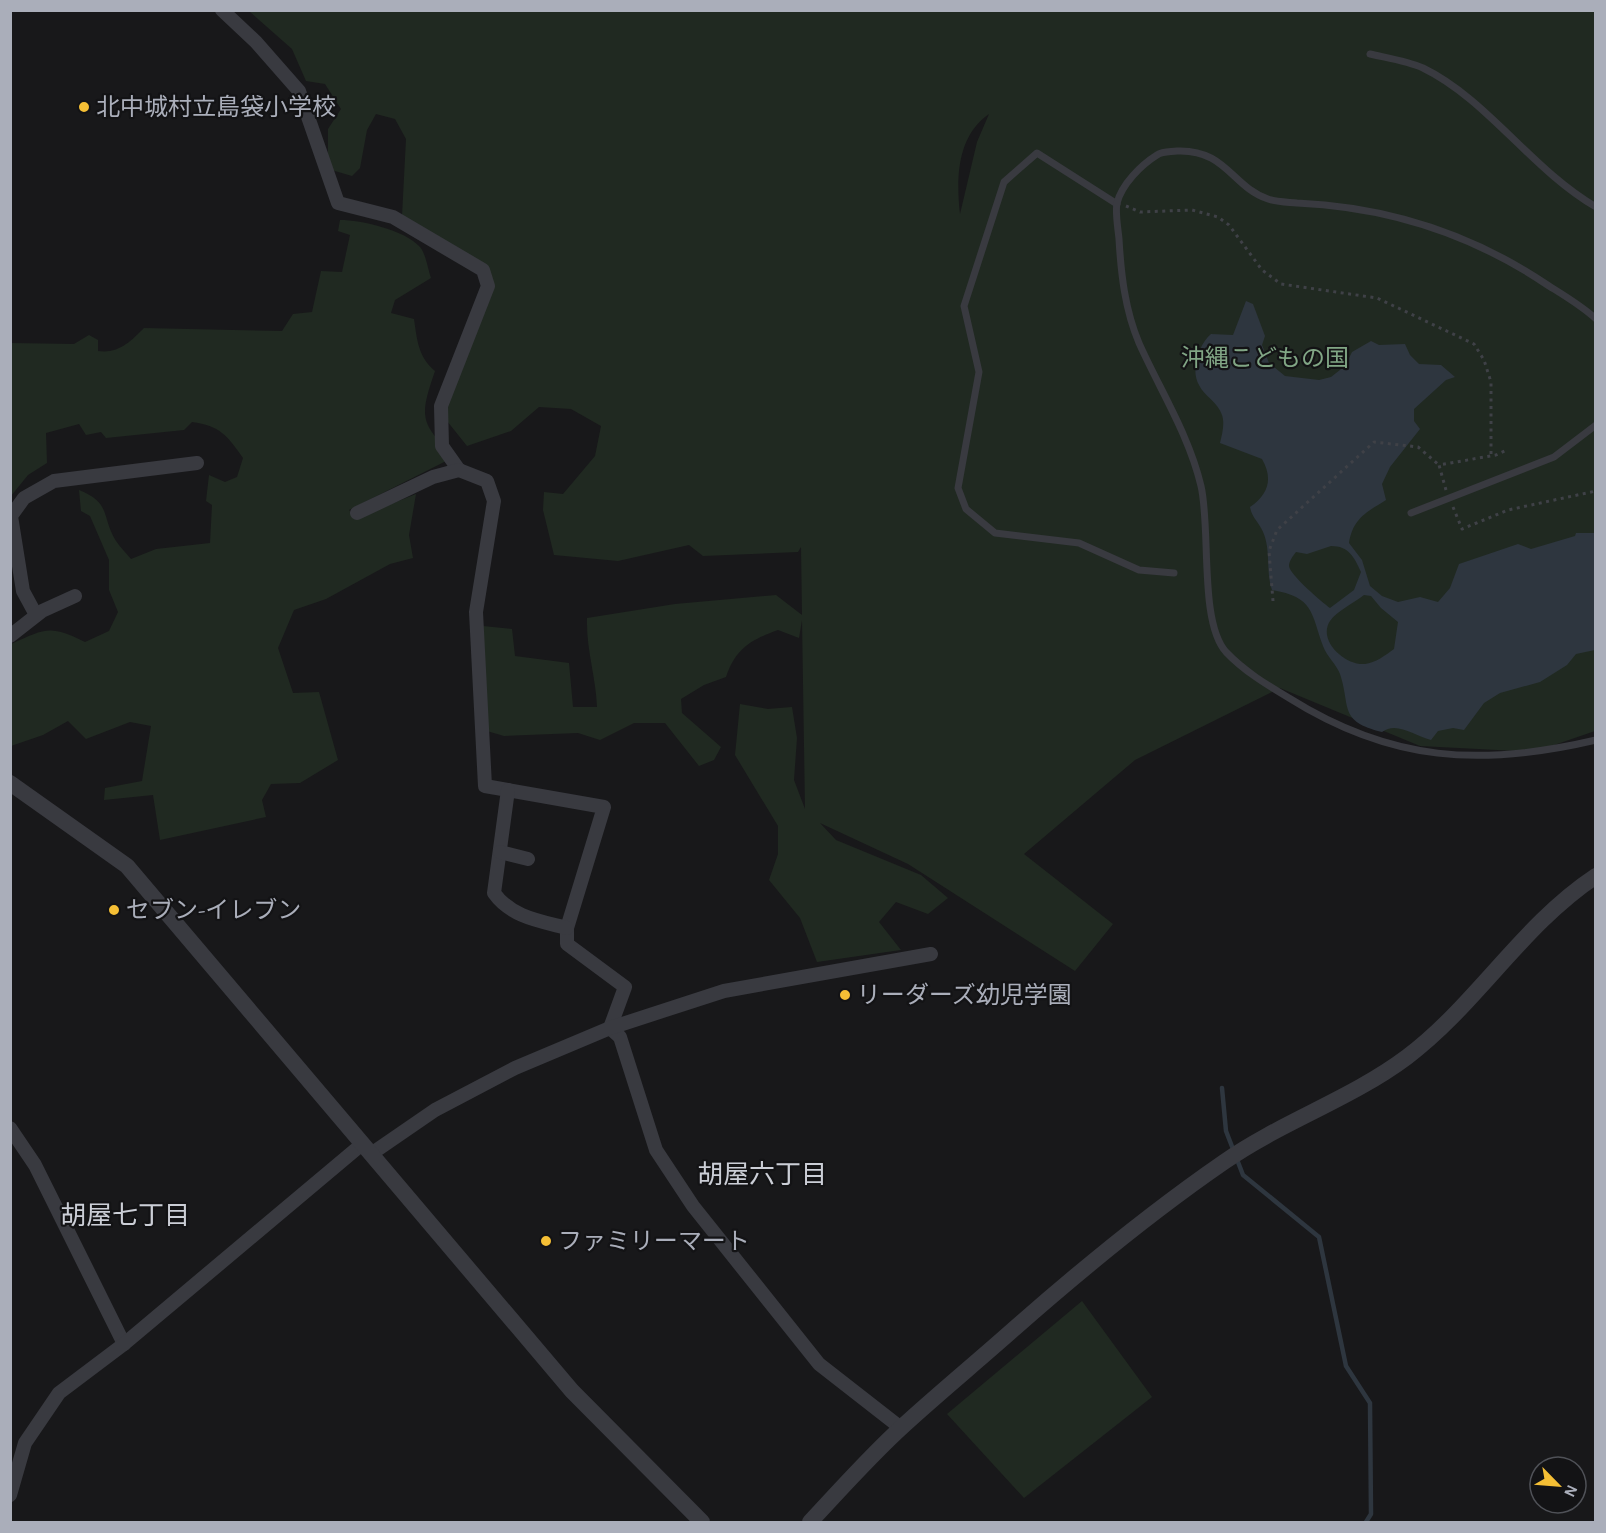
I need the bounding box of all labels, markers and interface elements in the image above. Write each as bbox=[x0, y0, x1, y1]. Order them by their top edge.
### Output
place label: 北中城村立島袋小学校 bbox=[96, 94, 336, 120]
marker: 北中城村立島袋小学校 bbox=[77, 100, 91, 114]
park label: 沖縄こどもの国 bbox=[1181, 345, 1349, 371]
place label: セブン-イレブン bbox=[126, 897, 301, 923]
marker: セブン-イレブン bbox=[107, 903, 121, 917]
place label: リーダーズ幼児学園 bbox=[857, 982, 1072, 1008]
marker: リーダーズ幼児学園 bbox=[838, 988, 852, 1002]
district label: 胡屋六丁目 bbox=[697, 1161, 827, 1188]
district label: 胡屋七丁目 bbox=[60, 1202, 190, 1229]
place label: ファミリーマート bbox=[558, 1230, 750, 1254]
marker: ファミリーマート bbox=[539, 1234, 553, 1248]
north arrow bbox=[1528, 1455, 1588, 1515]
text: N bbox=[1561, 1482, 1580, 1499]

